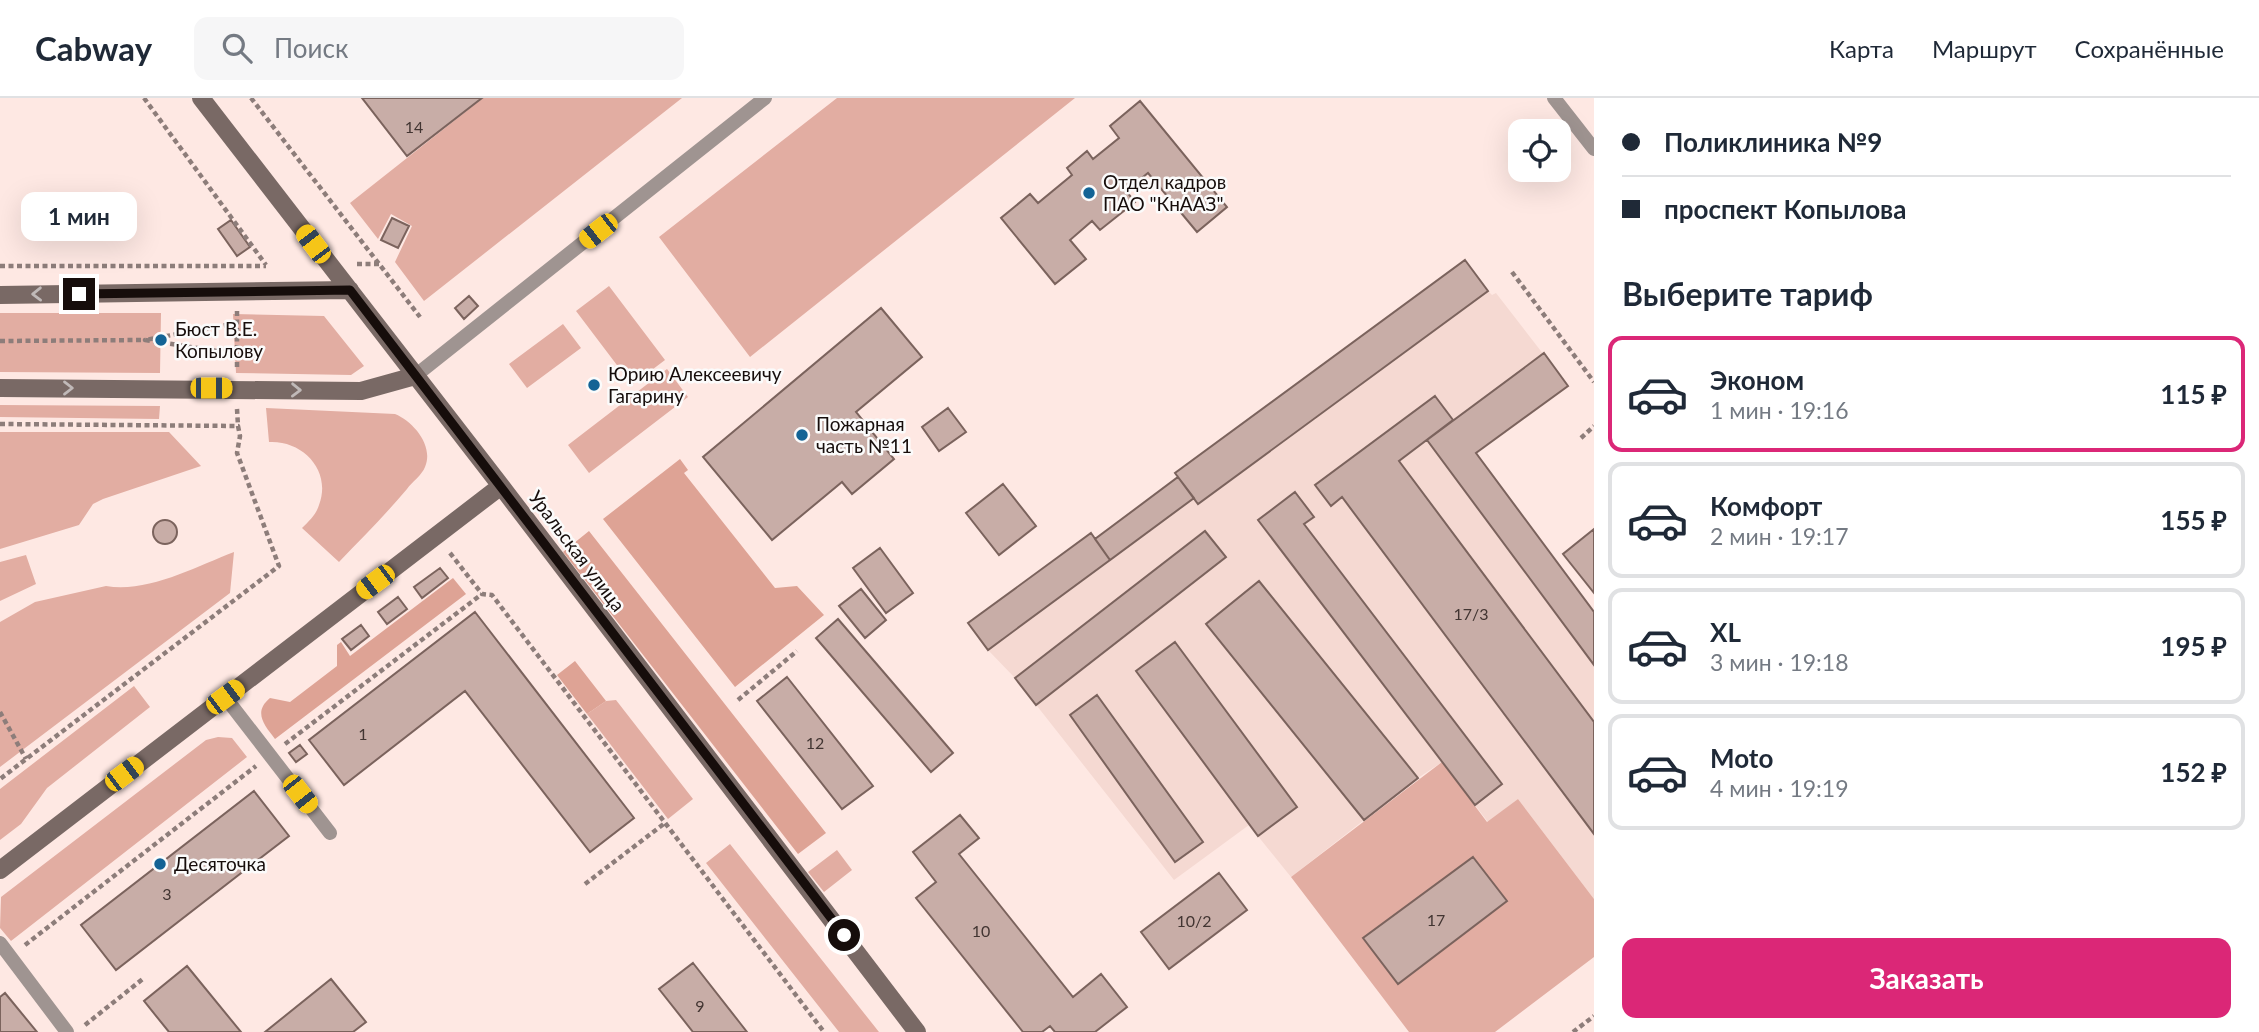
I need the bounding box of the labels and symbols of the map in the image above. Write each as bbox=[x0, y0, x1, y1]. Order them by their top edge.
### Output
house number: 14 bbox=[405, 117, 423, 136]
place label: Отдел кадров ПАО "КнААЗ" bbox=[1103, 170, 1226, 215]
marker: Отдел кадров ПАО "КнААЗ" bbox=[1081, 185, 1097, 201]
callout: 1 мин bbox=[21, 192, 137, 242]
car bbox=[575, 210, 622, 252]
car bbox=[292, 221, 335, 267]
route end bbox=[63, 278, 95, 310]
one-way arrow bbox=[31, 286, 42, 302]
place label: Бюст В.Е. Копылову bbox=[175, 317, 263, 362]
marker: Бюст В.Е. Копылову bbox=[153, 332, 169, 348]
place label: Юрию Алексеевичу Гагарину bbox=[608, 362, 782, 407]
marker: Юрию Алексеевичу Гагарину bbox=[586, 377, 602, 393]
car bbox=[191, 378, 233, 399]
one-way arrow bbox=[63, 380, 74, 396]
one-way arrow bbox=[291, 382, 301, 398]
place label: Пожарная часть №11 bbox=[816, 412, 912, 457]
marker: Пожарная часть №11 bbox=[794, 427, 810, 443]
street label: Уральская улица bbox=[524, 486, 630, 616]
car bbox=[352, 561, 399, 603]
house number: 17/3 bbox=[1453, 604, 1489, 623]
car bbox=[202, 676, 249, 718]
house number: 1 bbox=[358, 724, 368, 743]
house number: 12 bbox=[806, 733, 824, 752]
car bbox=[101, 753, 148, 795]
car bbox=[279, 771, 322, 817]
place label: Десяточка bbox=[174, 852, 266, 875]
marker: Десяточка bbox=[152, 856, 168, 872]
house number: 3 bbox=[162, 884, 172, 903]
house number: 17 bbox=[1427, 910, 1445, 929]
house number: 10/2 bbox=[1176, 911, 1212, 930]
route start bbox=[828, 919, 860, 951]
house number: 10 bbox=[972, 921, 990, 940]
house number: 9 bbox=[695, 996, 705, 1015]

